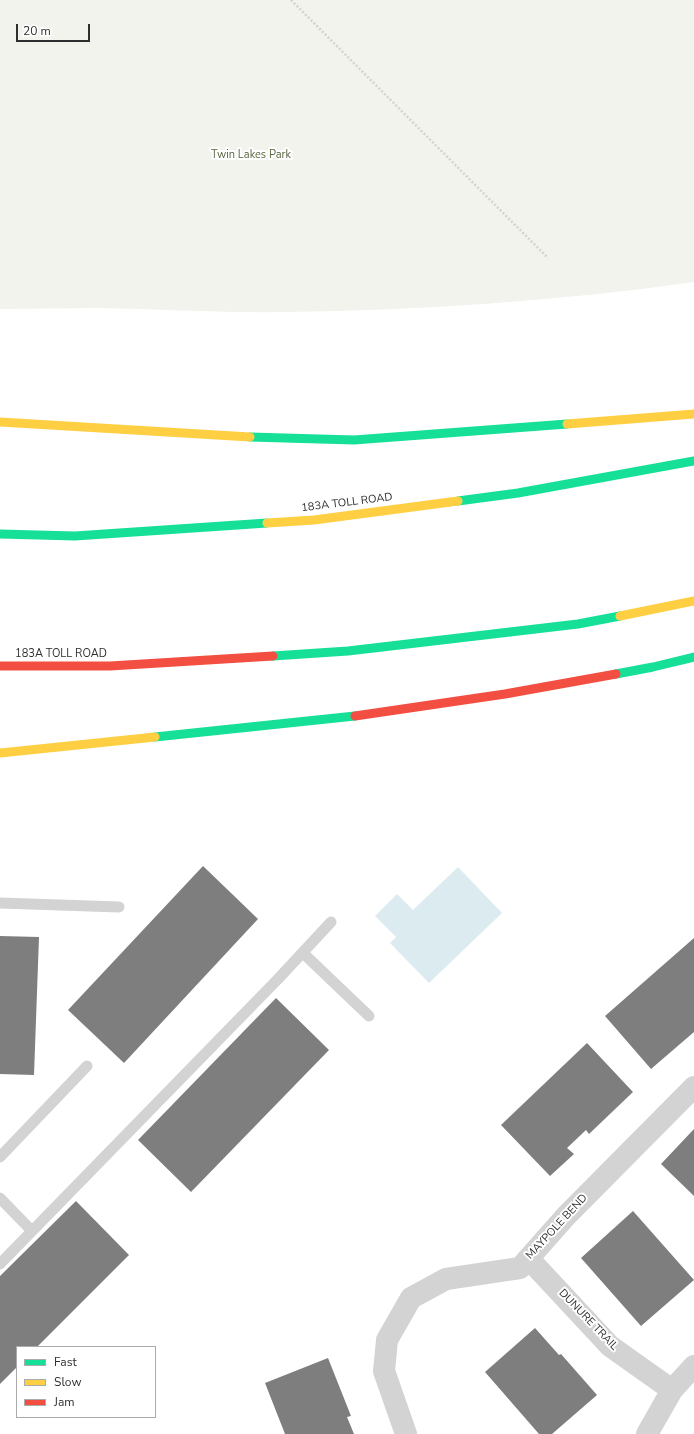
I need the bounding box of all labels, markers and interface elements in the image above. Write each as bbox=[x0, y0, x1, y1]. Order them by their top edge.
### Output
scale bar bbox=[18, 16, 92, 42]
text: 20 m bbox=[23, 23, 51, 39]
park label: Twin Lakes Park bbox=[211, 148, 291, 162]
street label: 183A TOLL ROAD bbox=[301, 491, 393, 515]
street label: 183A TOLL ROAD bbox=[15, 647, 107, 661]
street label: MAYPOLE BEND bbox=[523, 1192, 591, 1262]
street label: DUNURE TRAIL bbox=[556, 1287, 620, 1353]
legend bbox=[16, 1346, 156, 1418]
text: Fast bbox=[54, 1354, 77, 1370]
text: Slow bbox=[54, 1374, 82, 1390]
text: Jam bbox=[54, 1394, 75, 1410]

